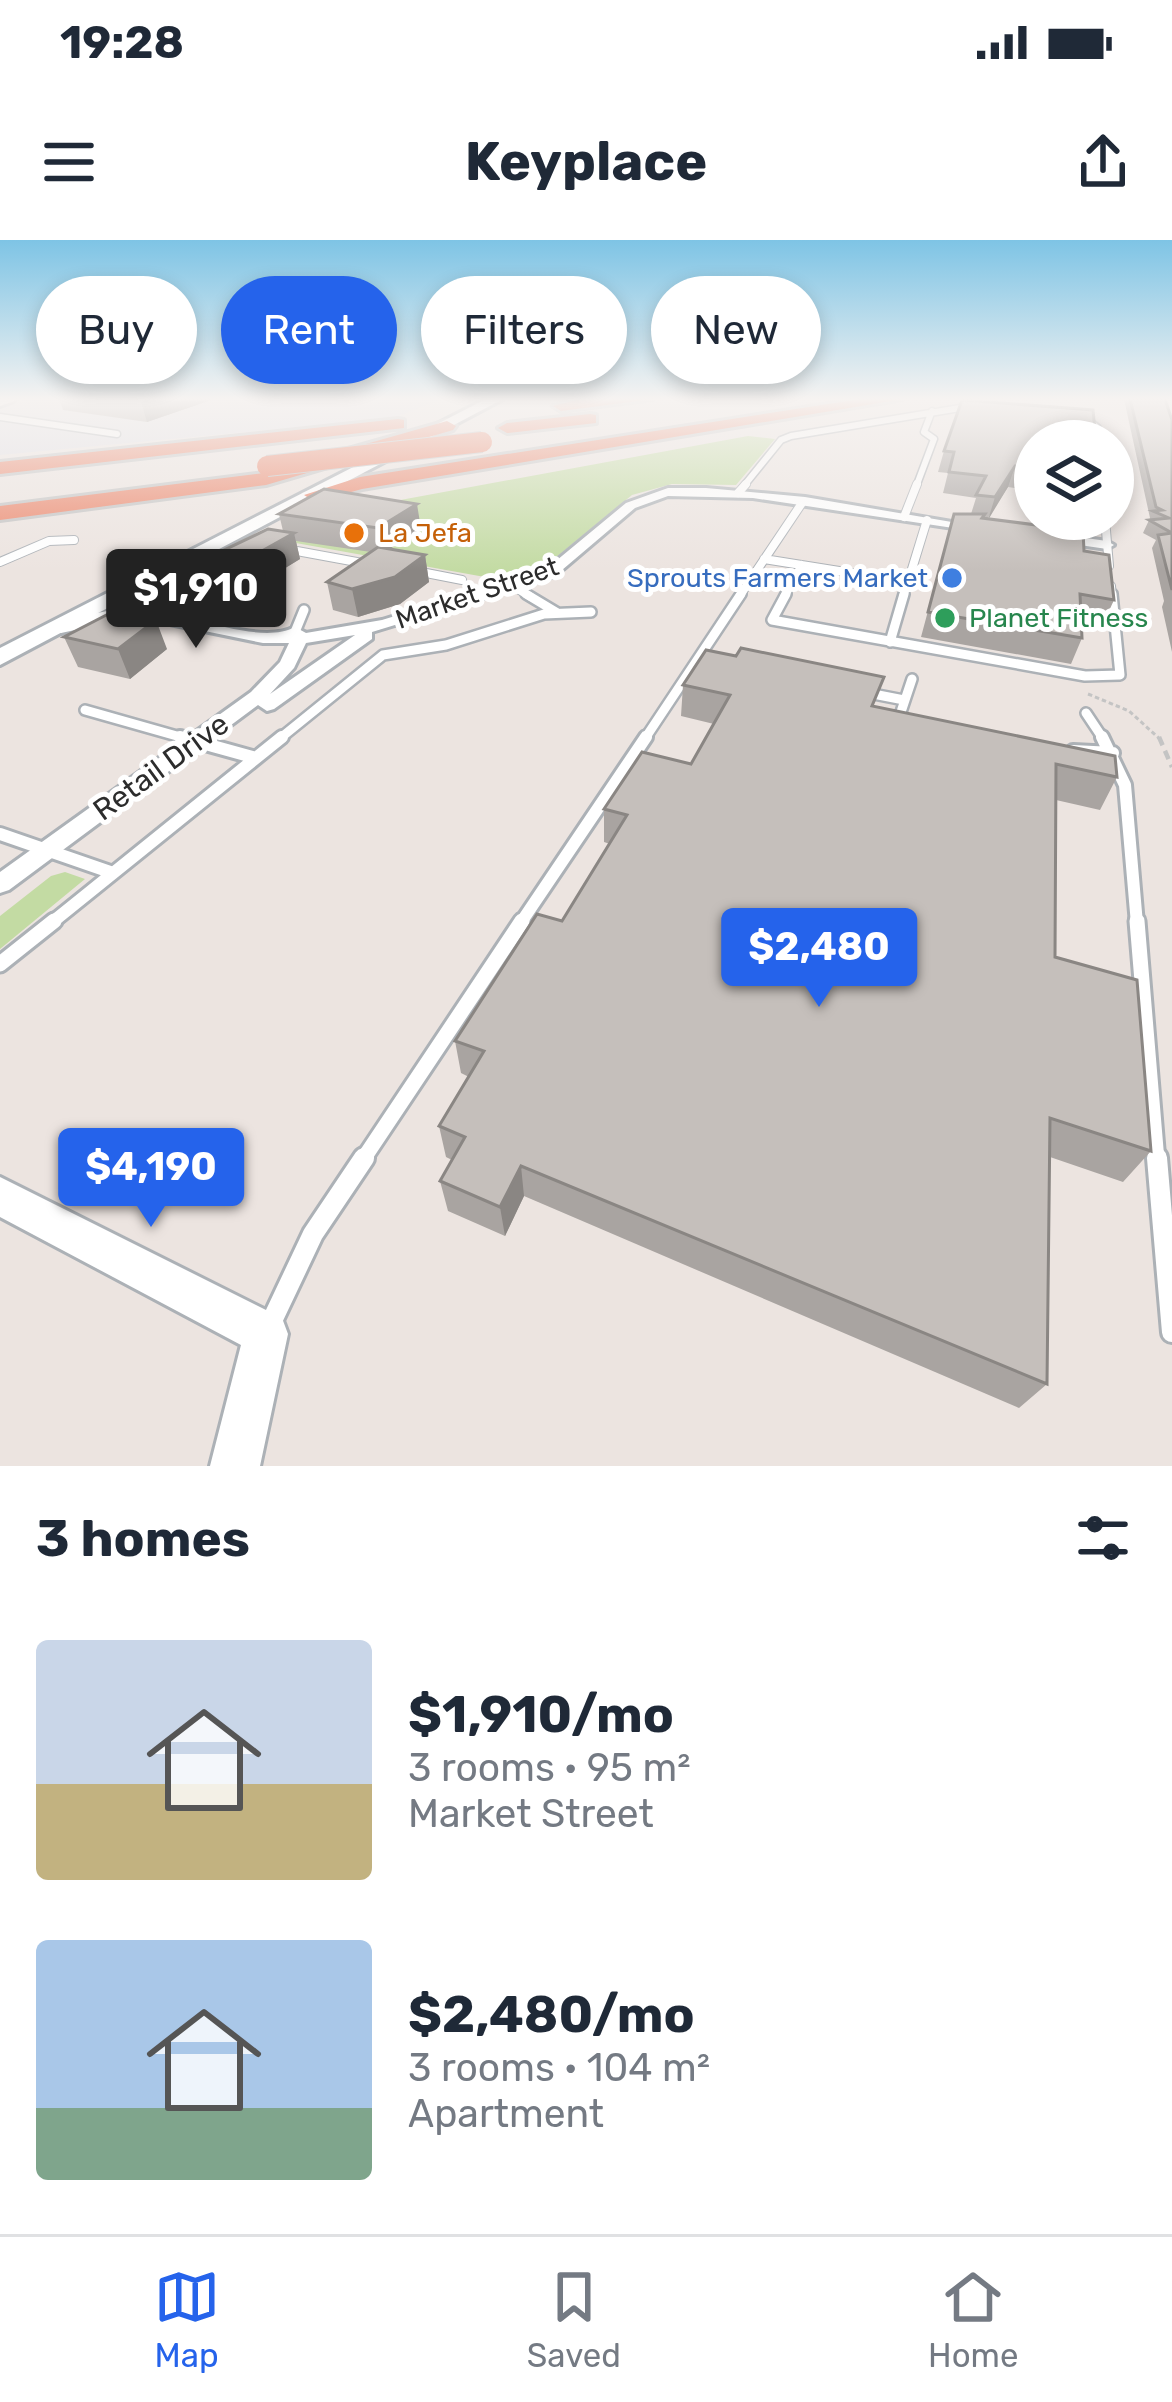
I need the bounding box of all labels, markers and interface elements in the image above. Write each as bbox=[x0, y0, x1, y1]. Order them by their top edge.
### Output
text: 19:28 bbox=[60, 16, 184, 69]
icon: menu bbox=[36, 129, 102, 195]
icon: share bbox=[1070, 129, 1136, 195]
text: Keyplace bbox=[465, 130, 707, 194]
chip: Buy bbox=[36, 276, 197, 384]
chip: Rent bbox=[221, 276, 397, 384]
chip: Filters bbox=[421, 276, 627, 384]
chip: New bbox=[651, 276, 821, 384]
map controls bbox=[1014, 420, 1134, 540]
button: layers bbox=[1014, 420, 1134, 540]
place label: La Jefa bbox=[378, 517, 472, 549]
marker: La Jefa bbox=[341, 520, 367, 546]
pin: $1,910 bbox=[98, 549, 294, 651]
street label: Market Street bbox=[391, 550, 563, 636]
place label: Sprouts Farmers Market bbox=[627, 562, 928, 594]
text: $1,910 bbox=[133, 565, 259, 611]
marker: Sprouts Farmers Market bbox=[939, 565, 965, 591]
place label: Planet Fitness bbox=[969, 602, 1148, 634]
marker: Planet Fitness bbox=[932, 605, 958, 631]
street label: Retail Drive bbox=[86, 706, 236, 828]
pin: $2,480 bbox=[721, 908, 917, 1010]
text: $2,480 bbox=[748, 924, 890, 970]
pin: $4,190 bbox=[53, 1128, 249, 1230]
text: $4,190 bbox=[85, 1144, 217, 1190]
icon: filters bbox=[1070, 1505, 1136, 1571]
text: 3 homes bbox=[36, 1508, 250, 1569]
text: $1,910/mo bbox=[408, 1684, 674, 1745]
icon: home bbox=[132, 1688, 276, 1832]
text: 3 rooms · 95 m² bbox=[408, 1745, 691, 1791]
text: Market Street bbox=[408, 1791, 654, 1837]
text: $2,480/mo bbox=[408, 1984, 695, 2045]
icon: home bbox=[132, 1988, 276, 2132]
text: 3 rooms · 104 m² bbox=[408, 2045, 710, 2091]
text: Apartment bbox=[408, 2091, 604, 2137]
tab: Map bbox=[154, 2264, 220, 2375]
tab: Saved bbox=[527, 2264, 621, 2375]
tab: Home bbox=[928, 2264, 1018, 2375]

